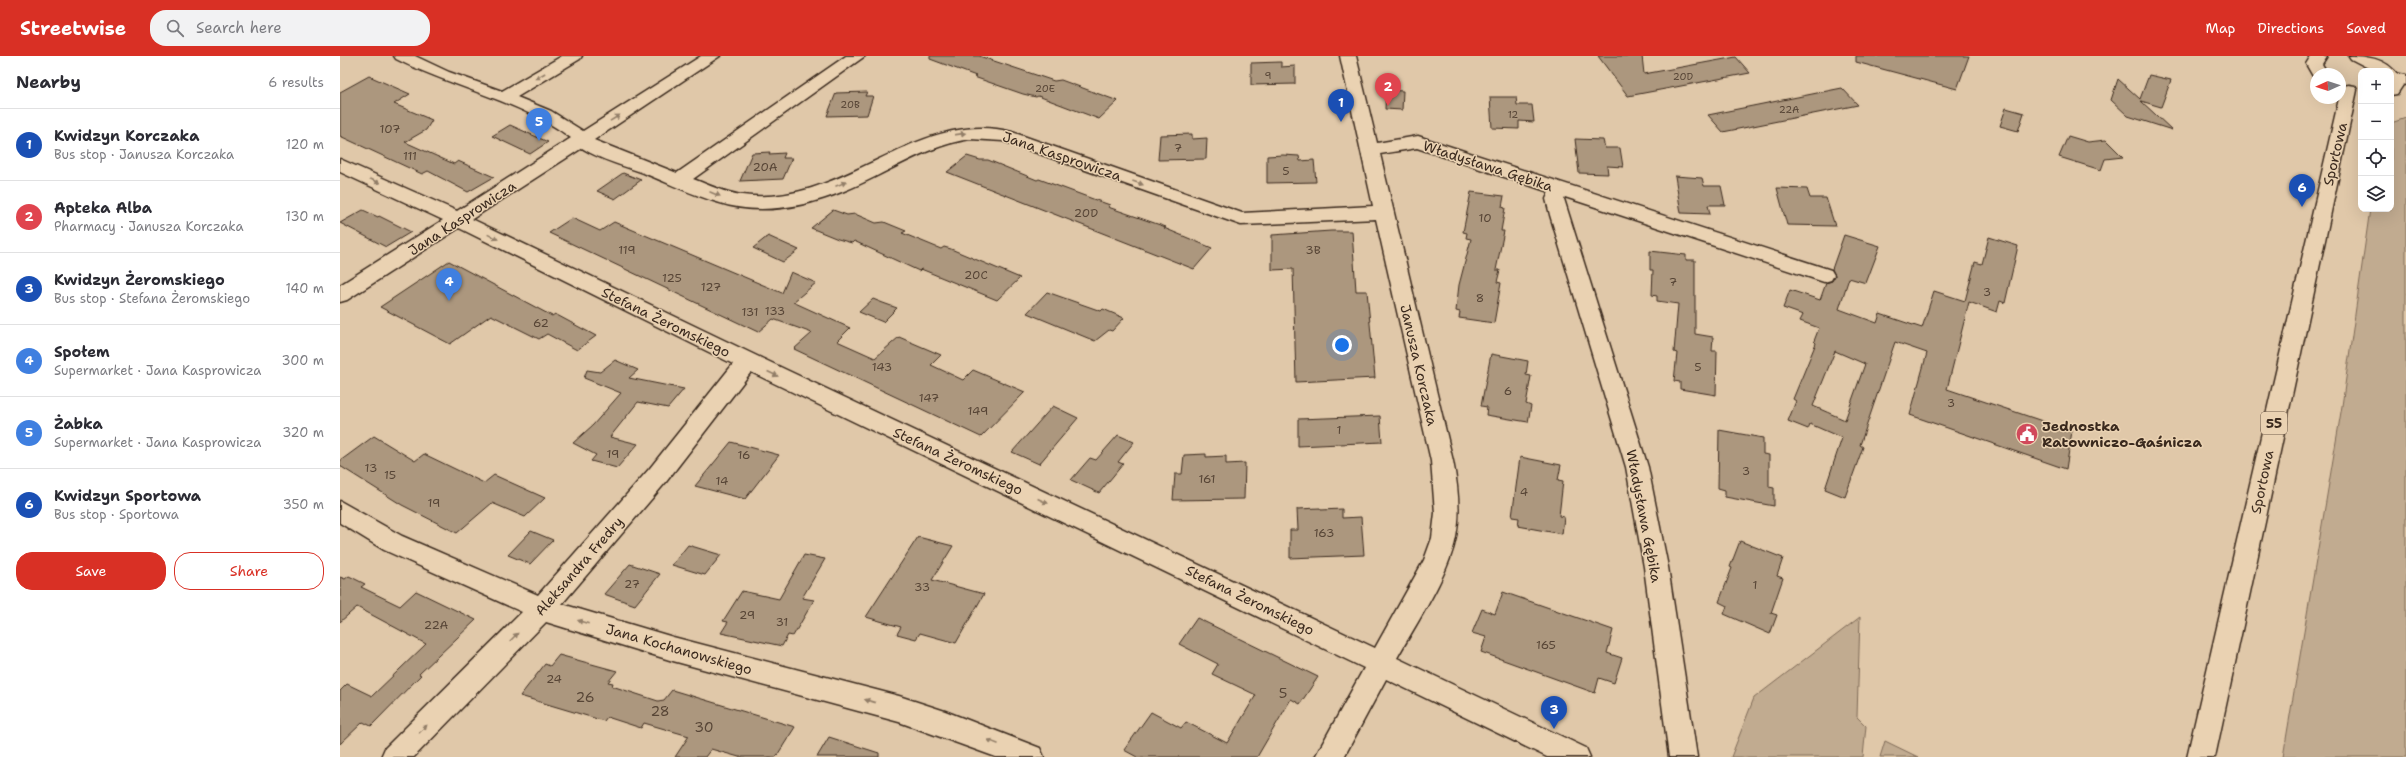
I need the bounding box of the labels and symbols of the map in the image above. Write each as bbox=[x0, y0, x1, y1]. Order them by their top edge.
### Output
north arrow bbox=[2310, 68, 2346, 104]
house number: 9 bbox=[1265, 69, 1272, 82]
house number: 20D bbox=[1673, 70, 1694, 83]
one-way arrow bbox=[534, 72, 546, 79]
pin: 2 bbox=[1375, 73, 1401, 106]
house number: 20E bbox=[1035, 82, 1055, 95]
pin: 1 bbox=[1328, 89, 1354, 122]
house number: 20B bbox=[840, 98, 860, 111]
house number: 22A bbox=[1779, 103, 1799, 116]
pin: 5 bbox=[526, 108, 552, 141]
house number: 12 bbox=[1508, 108, 1518, 121]
one-way arrow bbox=[610, 114, 621, 121]
street label: Sportowa bbox=[2319, 120, 2351, 187]
house number: 107 bbox=[380, 121, 400, 137]
street label: Jana Kasprowicza bbox=[1000, 127, 1124, 185]
one-way arrow bbox=[954, 131, 967, 137]
street label: Władysława Gębika bbox=[1421, 137, 1555, 196]
house number: 7 bbox=[1174, 140, 1182, 156]
house number: 111 bbox=[403, 148, 417, 164]
house number: 20A bbox=[752, 159, 778, 175]
house number: 5 bbox=[1282, 163, 1290, 179]
pin: 6 bbox=[2289, 174, 2315, 207]
street label: Jana Kasprowicza bbox=[405, 176, 519, 259]
one-way arrow bbox=[370, 178, 381, 184]
one-way arrow bbox=[1133, 180, 1145, 186]
one-way arrow bbox=[836, 181, 848, 187]
one-way arrow bbox=[710, 192, 722, 198]
house number: 20D bbox=[1074, 205, 1098, 221]
house number: 10 bbox=[1478, 210, 1492, 226]
one-way arrow bbox=[487, 233, 499, 240]
house number: 119 bbox=[618, 242, 636, 258]
house number: 3B bbox=[1305, 242, 1321, 258]
house number: 20C bbox=[964, 267, 988, 283]
pin: 4 bbox=[436, 268, 462, 301]
house number: 125 bbox=[662, 270, 682, 286]
house number: 7 bbox=[1669, 274, 1677, 290]
house number: 127 bbox=[701, 279, 721, 295]
street label: Stefana Żeromskiego bbox=[599, 283, 733, 361]
house number: 3 bbox=[1983, 284, 1991, 300]
house number: 8 bbox=[1476, 290, 1484, 306]
house number: 133 bbox=[765, 303, 785, 319]
street label: Janusza Korczaka bbox=[1396, 303, 1442, 428]
house number: 131 bbox=[741, 304, 759, 320]
house number: 62 bbox=[533, 315, 549, 331]
your location bbox=[1332, 335, 1352, 355]
house number: 143 bbox=[872, 359, 892, 375]
house number: 5 bbox=[1694, 359, 1702, 375]
one-way arrow bbox=[768, 371, 779, 377]
house number: 6 bbox=[1504, 383, 1512, 399]
house number: 147 bbox=[919, 390, 939, 406]
house number: 3 bbox=[1947, 395, 1955, 411]
house number: 149 bbox=[968, 403, 988, 419]
road number: 55 bbox=[2261, 412, 2287, 434]
place label: Jednostka Ratowniczo-Gaśnicza bbox=[2042, 417, 2202, 451]
public building icon: Jednostka Ratowniczo-Gaśnicza bbox=[2014, 421, 2040, 447]
house number: 1 bbox=[1336, 422, 1342, 438]
street label: Stefana Żeromskiego bbox=[890, 423, 1026, 499]
house number: 19 bbox=[607, 446, 619, 462]
house number: 16 bbox=[737, 447, 751, 463]
street label: Władysława Gębika bbox=[1622, 448, 1666, 584]
street label: Sportowa bbox=[2246, 448, 2278, 515]
house number: 13 bbox=[365, 460, 377, 476]
house number: 3 bbox=[1742, 463, 1750, 479]
house number: 15 bbox=[384, 467, 396, 483]
house number: 161 bbox=[1198, 471, 1216, 487]
house number: 14 bbox=[716, 473, 728, 489]
house number: 4 bbox=[1520, 484, 1528, 500]
house number: 19 bbox=[428, 495, 440, 511]
one-way arrow bbox=[1037, 498, 1048, 504]
street label: Aleksandra Fredry bbox=[531, 513, 627, 619]
house number: 163 bbox=[1314, 525, 1334, 541]
street label: Stefana Żeromskiego bbox=[1183, 561, 1317, 639]
house number: 27 bbox=[624, 576, 640, 592]
house number: 1 bbox=[1752, 577, 1758, 593]
house number: 33 bbox=[914, 579, 930, 595]
house number: 29 bbox=[739, 607, 755, 623]
house number: 31 bbox=[776, 614, 788, 630]
house number: 22A bbox=[424, 617, 448, 633]
one-way arrow bbox=[577, 619, 589, 625]
street label: Jana Kochanowskiego bbox=[604, 619, 754, 679]
one-way arrow bbox=[509, 632, 519, 642]
house number: 165 bbox=[1536, 637, 1556, 653]
house number: 24 bbox=[546, 671, 562, 687]
house number: 5 bbox=[1279, 684, 1287, 702]
house number: 26 bbox=[576, 688, 595, 706]
pin: 3 bbox=[1541, 696, 1567, 729]
one-way arrow bbox=[864, 698, 876, 704]
house number: 28 bbox=[650, 702, 670, 720]
house number: 30 bbox=[694, 718, 714, 736]
one-way arrow bbox=[418, 724, 427, 734]
one-way arrow bbox=[987, 739, 999, 745]

